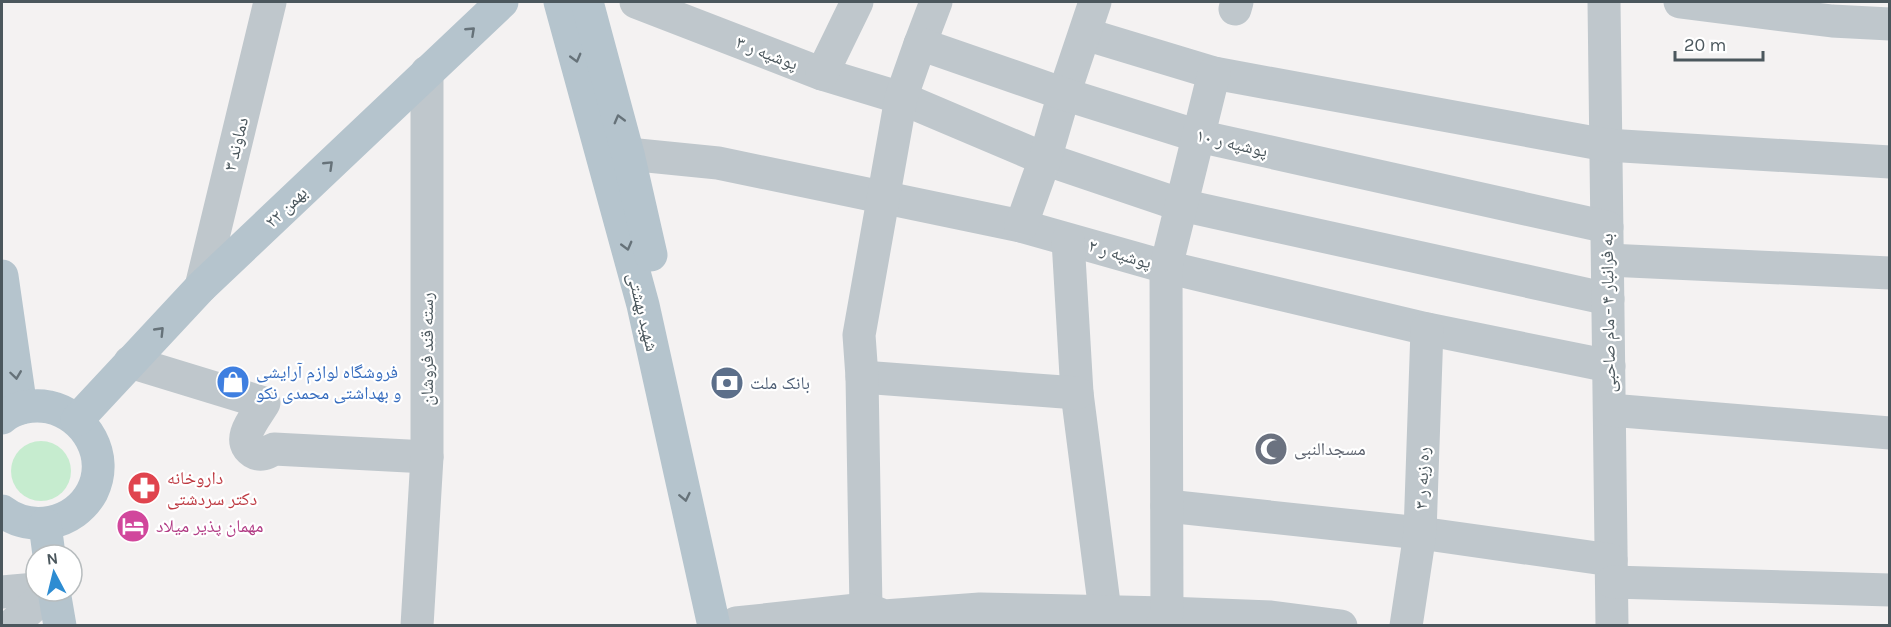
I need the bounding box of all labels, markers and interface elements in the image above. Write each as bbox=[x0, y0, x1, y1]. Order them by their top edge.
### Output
scale bar bbox=[1675, 24, 1764, 62]
one-way arrow bbox=[464, 27, 474, 38]
street label: پوشپه ر ۳ bbox=[733, 31, 801, 75]
text: 20 m bbox=[1684, 34, 1726, 56]
one-way arrow bbox=[569, 52, 581, 63]
one-way arrow bbox=[613, 114, 626, 124]
street label: دماوند ۳ bbox=[219, 115, 253, 173]
street label: پوشپه ر ۱۰ bbox=[1194, 124, 1270, 162]
one-way arrow bbox=[322, 162, 333, 173]
street label: ۲۲ بهمن bbox=[260, 182, 312, 232]
street label: به فرانبار ۴ - مام صاحبی bbox=[1596, 233, 1621, 393]
street label: پوشپه ر ۲ bbox=[1086, 235, 1154, 274]
one-way arrow bbox=[619, 241, 632, 251]
street label: شهید بهشتی bbox=[623, 270, 663, 354]
street label: رسته قند فروشان bbox=[416, 292, 438, 406]
one-way arrow bbox=[152, 327, 163, 338]
place label: فروشگاه لوازم آرایشی و بهداشتی محمدی نکو bbox=[256, 361, 401, 404]
shop icon: فروشگاه لوازم آرایشی و بهداشتی محمدی نکو bbox=[215, 364, 251, 400]
bank icon: بانک ملت bbox=[709, 365, 745, 401]
one-way arrow bbox=[10, 371, 22, 380]
place label: بانک ملت bbox=[750, 372, 810, 394]
mosque icon: مسجدالنبی bbox=[1253, 431, 1289, 467]
place label: مسجدالنبی bbox=[1294, 438, 1366, 460]
street label: ره زبه ر ۳ bbox=[1410, 446, 1434, 509]
place label: داروخانه دکتر سردشتی bbox=[167, 467, 257, 510]
pharmacy icon: داروخانه دکتر سردشتی bbox=[126, 470, 162, 506]
one-way arrow bbox=[678, 492, 691, 502]
hotel icon: مهمان پذیر میلاد bbox=[115, 508, 151, 544]
place label: مهمان پذیر میلاد bbox=[156, 515, 263, 537]
north arrow bbox=[24, 543, 84, 603]
text: N bbox=[45, 548, 59, 569]

